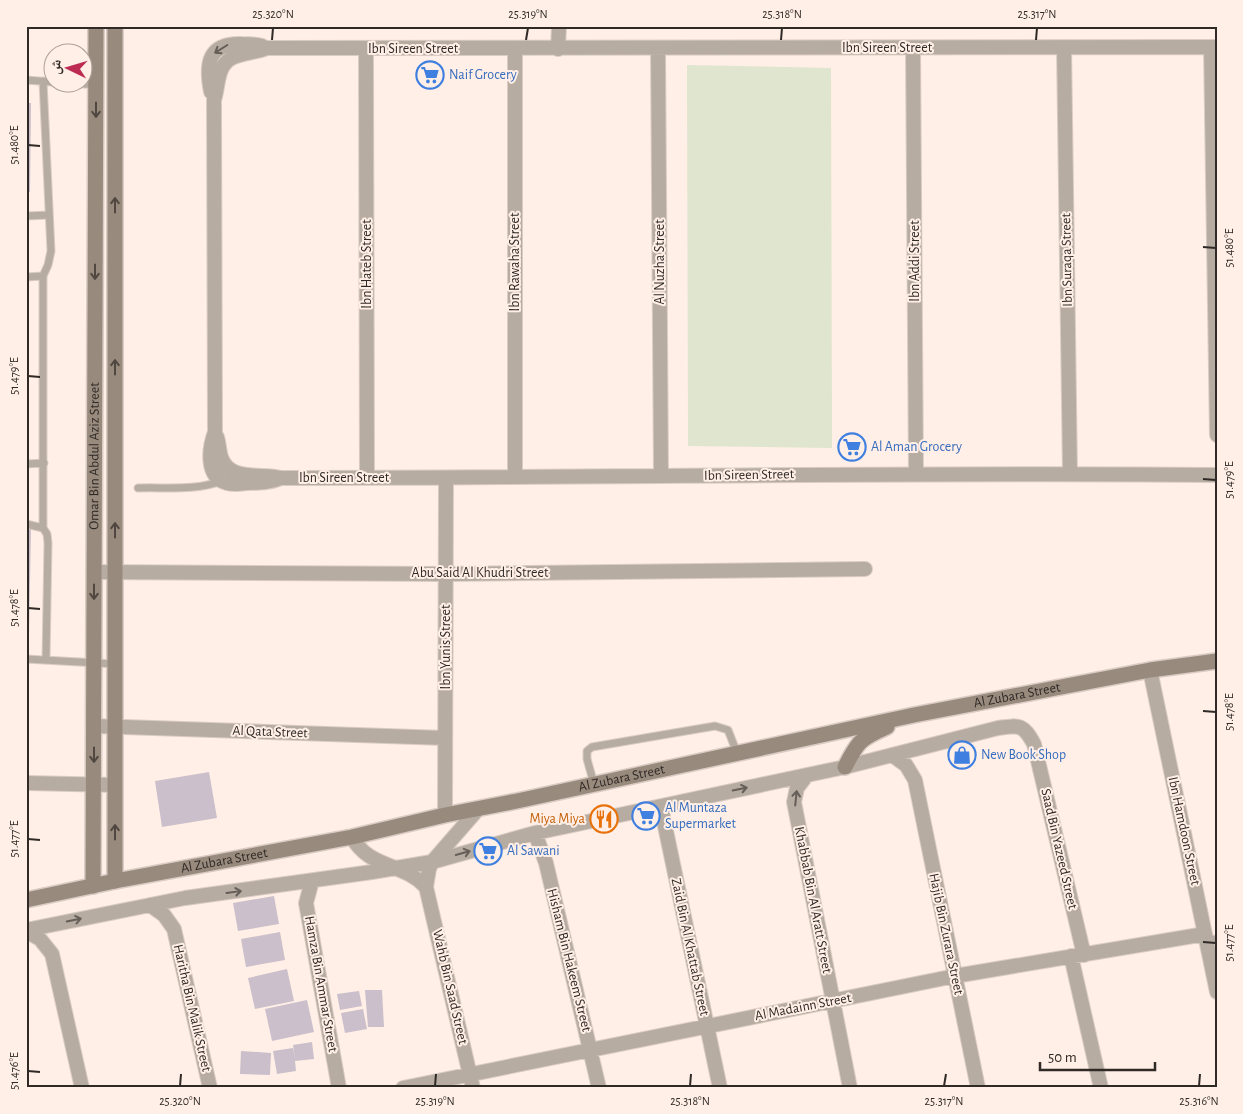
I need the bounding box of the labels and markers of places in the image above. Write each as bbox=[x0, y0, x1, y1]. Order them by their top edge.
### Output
supermarket icon: Naif Grocery bbox=[415, 60, 445, 90]
place label: Naif Grocery bbox=[449, 68, 517, 82]
supermarket icon: Al Aman Grocery bbox=[837, 432, 867, 462]
place label: Al Aman Grocery bbox=[871, 440, 962, 454]
shop icon: New Book Shop bbox=[947, 740, 977, 770]
place label: New Book Shop bbox=[981, 748, 1066, 762]
supermarket icon: Al Muntaza Supermarket bbox=[631, 801, 661, 831]
place label: Al Muntaza Supermarket bbox=[665, 801, 737, 831]
restaurant icon: Miya Miya bbox=[589, 804, 619, 834]
place label: Miya Miya bbox=[529, 812, 586, 826]
supermarket icon: Al Sawani bbox=[473, 836, 503, 866]
place label: Al Sawani bbox=[507, 844, 560, 858]

